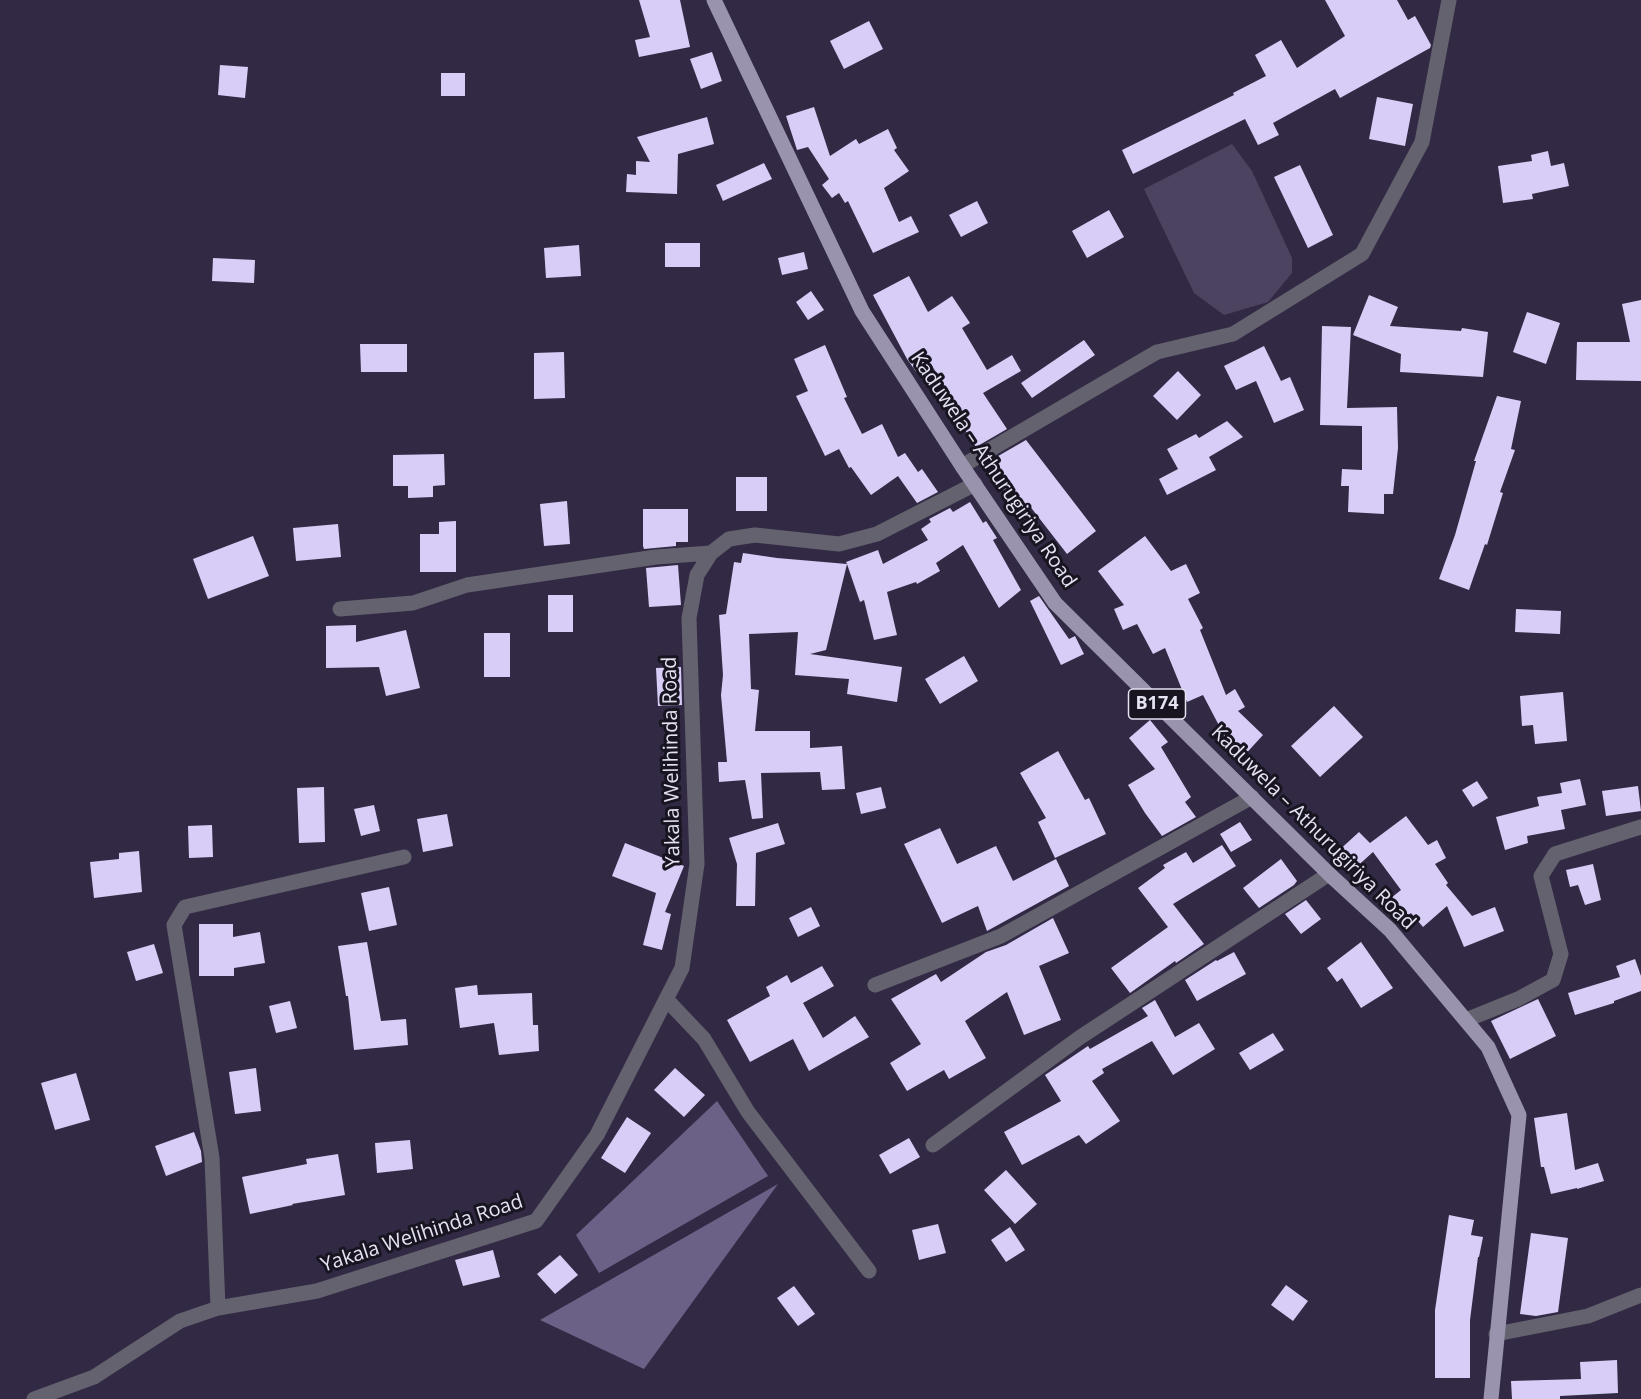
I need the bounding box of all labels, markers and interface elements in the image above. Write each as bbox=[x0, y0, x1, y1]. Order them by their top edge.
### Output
street label: Kaduwela – Athurugiriya Road bbox=[905, 348, 1081, 592]
street label: Yakala Welihinda Road bbox=[658, 656, 686, 868]
road number: B174 bbox=[1128, 689, 1186, 719]
street label: Kaduwela – Athurugiriya Road bbox=[1206, 721, 1420, 935]
street label: Yakala Welihinda Road bbox=[318, 1190, 526, 1278]

